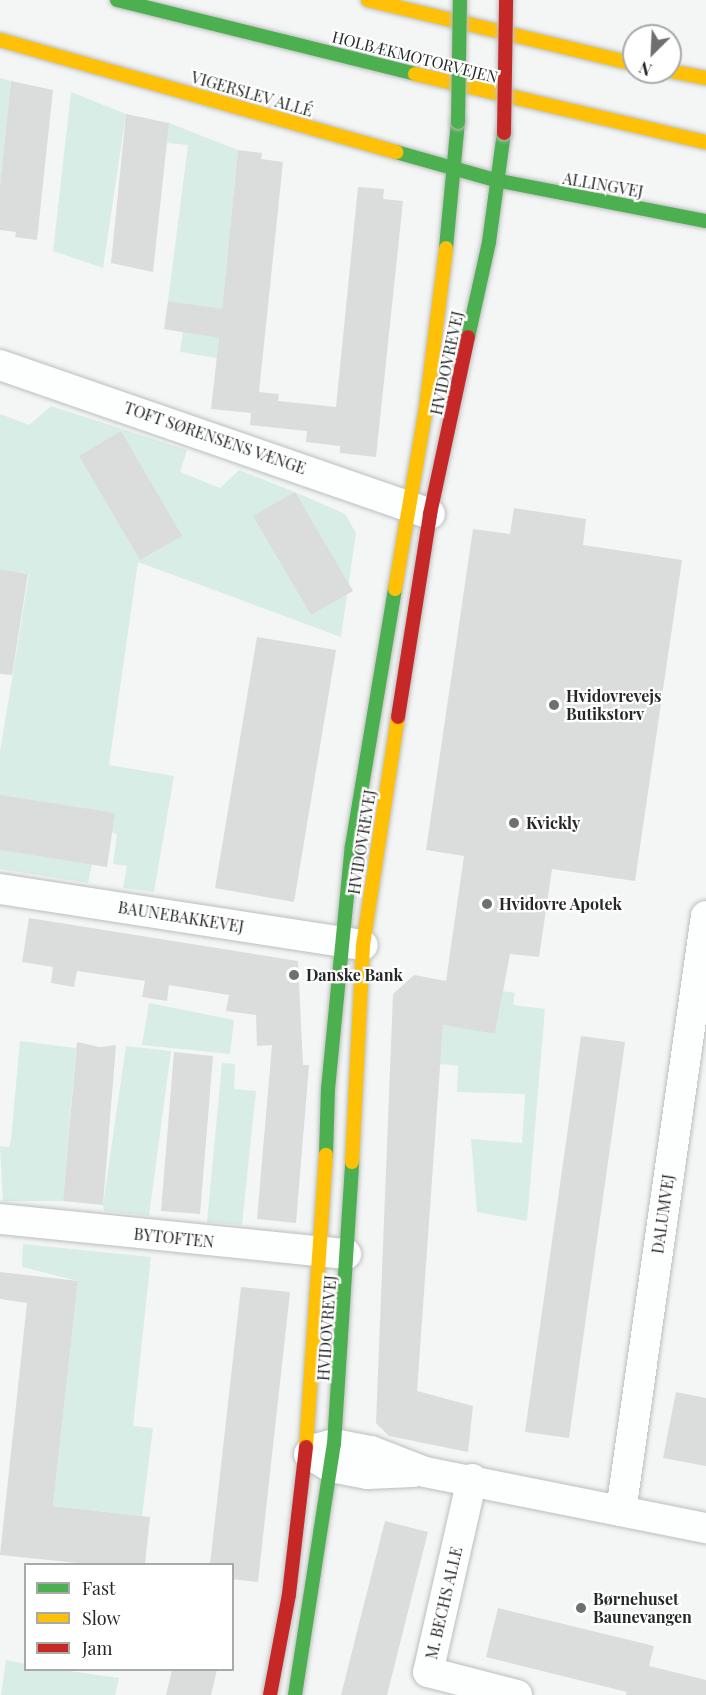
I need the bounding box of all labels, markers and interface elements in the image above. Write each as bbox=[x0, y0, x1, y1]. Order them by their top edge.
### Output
north arrow bbox=[622, 24, 682, 84]
street label: HOLBÆKMOTORVEJEN bbox=[330, 27, 500, 87]
text: N bbox=[636, 57, 655, 81]
street label: VIGERSLEV ALLÉ bbox=[188, 67, 316, 121]
street label: ALLINGVEJ bbox=[561, 168, 645, 202]
street label: HVIDOVREVEJ bbox=[427, 309, 467, 417]
street label: TOFT SØRENSENS VÆNGE bbox=[121, 398, 309, 478]
place label: Hvidovrevejs Butikstorv bbox=[566, 686, 661, 724]
marker: Hvidovrevejs Butikstorv bbox=[547, 698, 561, 712]
street label: HVIDOVREVEJ bbox=[344, 788, 380, 896]
place label: Kvickly bbox=[526, 813, 580, 833]
marker: Kvickly bbox=[507, 816, 521, 830]
place label: Hvidovre Apotek bbox=[499, 894, 623, 914]
marker: Hvidovre Apotek bbox=[480, 897, 494, 911]
street label: BAUNEBAKKEVEJ bbox=[117, 898, 245, 936]
place label: Danske Bank bbox=[306, 965, 403, 985]
marker: Danske Bank bbox=[287, 968, 301, 982]
street label: DALUMVEJ bbox=[648, 1173, 678, 1255]
street label: BYTOFTEN bbox=[133, 1224, 215, 1252]
street label: HVIDOVREVEJ bbox=[314, 1274, 340, 1382]
street label: M. BECHS ALLE bbox=[422, 1545, 466, 1661]
legend bbox=[24, 1563, 234, 1671]
text: Fast bbox=[82, 1576, 115, 1600]
place label: Børnehuset Baunevangen bbox=[593, 1589, 692, 1627]
marker: Børnehuset Baunevangen bbox=[574, 1601, 588, 1615]
text: Slow bbox=[82, 1606, 120, 1630]
text: Jam bbox=[82, 1636, 112, 1660]

